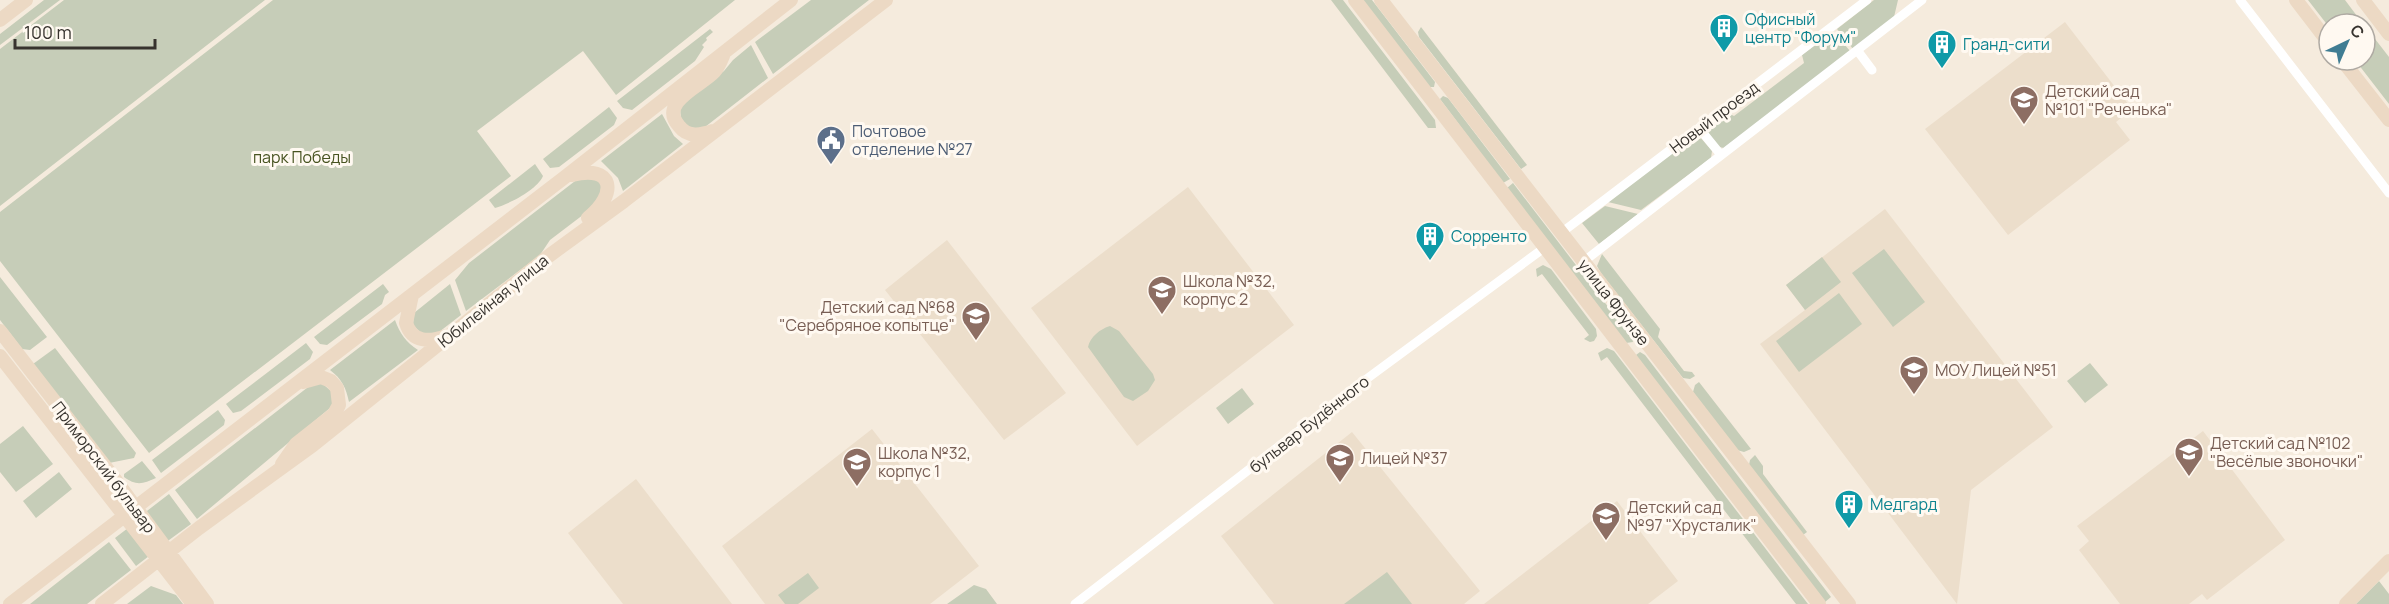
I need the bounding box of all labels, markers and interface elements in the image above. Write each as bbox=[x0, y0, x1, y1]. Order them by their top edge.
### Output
place label: Офисный центр "Форум" bbox=[1745, 8, 1857, 48]
scale bar bbox=[15, 12, 154, 50]
building icon: Офисный центр "Форум" bbox=[1708, 12, 1740, 54]
north arrow bbox=[2317, 12, 2377, 72]
text: С bbox=[2346, 19, 2369, 43]
text: 100 m bbox=[24, 20, 72, 44]
building icon: Гранд-сити bbox=[1926, 28, 1958, 70]
place label: Гранд-сити bbox=[1963, 33, 2050, 55]
street label: Новый проезд bbox=[1665, 76, 1764, 158]
place label: Детский сад №101 "Реченька" bbox=[2045, 80, 2172, 120]
school or university icon: Детский сад №101 "Реченька" bbox=[2008, 84, 2040, 126]
place label: Почтовое отделение №27 bbox=[852, 120, 973, 160]
public building icon: Почтовое отделение №27 bbox=[815, 124, 847, 166]
park label: парк Победы bbox=[253, 146, 351, 168]
building icon: Сорренто bbox=[1414, 220, 1446, 262]
place label: Сорренто bbox=[1451, 225, 1527, 247]
street label: Юбилейная улица bbox=[433, 250, 553, 352]
street label: улица Фрунзе bbox=[1573, 254, 1655, 350]
place label: Школа №32, корпус 2 bbox=[1183, 270, 1276, 310]
school or university icon: Школа №32, корпус 2 bbox=[1146, 274, 1178, 316]
place label: Детский сад №68 "Серебряное копытце" bbox=[779, 296, 955, 336]
school or university icon: Детский сад №68 "Серебряное копытце" bbox=[960, 300, 992, 342]
school or university icon: МОУ Лицей №51 bbox=[1898, 354, 1930, 396]
place label: МОУ Лицей №51 bbox=[1935, 359, 2057, 381]
street label: бульвар Будённого bbox=[1244, 370, 1374, 478]
street label: Приморский бульвар bbox=[47, 397, 161, 537]
place label: Детский сад №102 "Весёлые звоночки" bbox=[2210, 432, 2363, 472]
school or university icon: Детский сад №102 "Весёлые звоночки" bbox=[2173, 436, 2205, 478]
place label: Школа №32, корпус 1 bbox=[878, 442, 971, 482]
school or university icon: Лицей №37 bbox=[1324, 442, 1356, 484]
school or university icon: Школа №32, корпус 1 bbox=[841, 446, 873, 488]
place label: Лицей №37 bbox=[1361, 447, 1447, 469]
building icon: Медгард bbox=[1833, 488, 1865, 530]
place label: Медгард bbox=[1870, 493, 1938, 515]
place label: Детский сад №97 "Хрусталик" bbox=[1627, 496, 1757, 536]
school or university icon: Детский сад №97 "Хрусталик" bbox=[1590, 500, 1622, 542]

